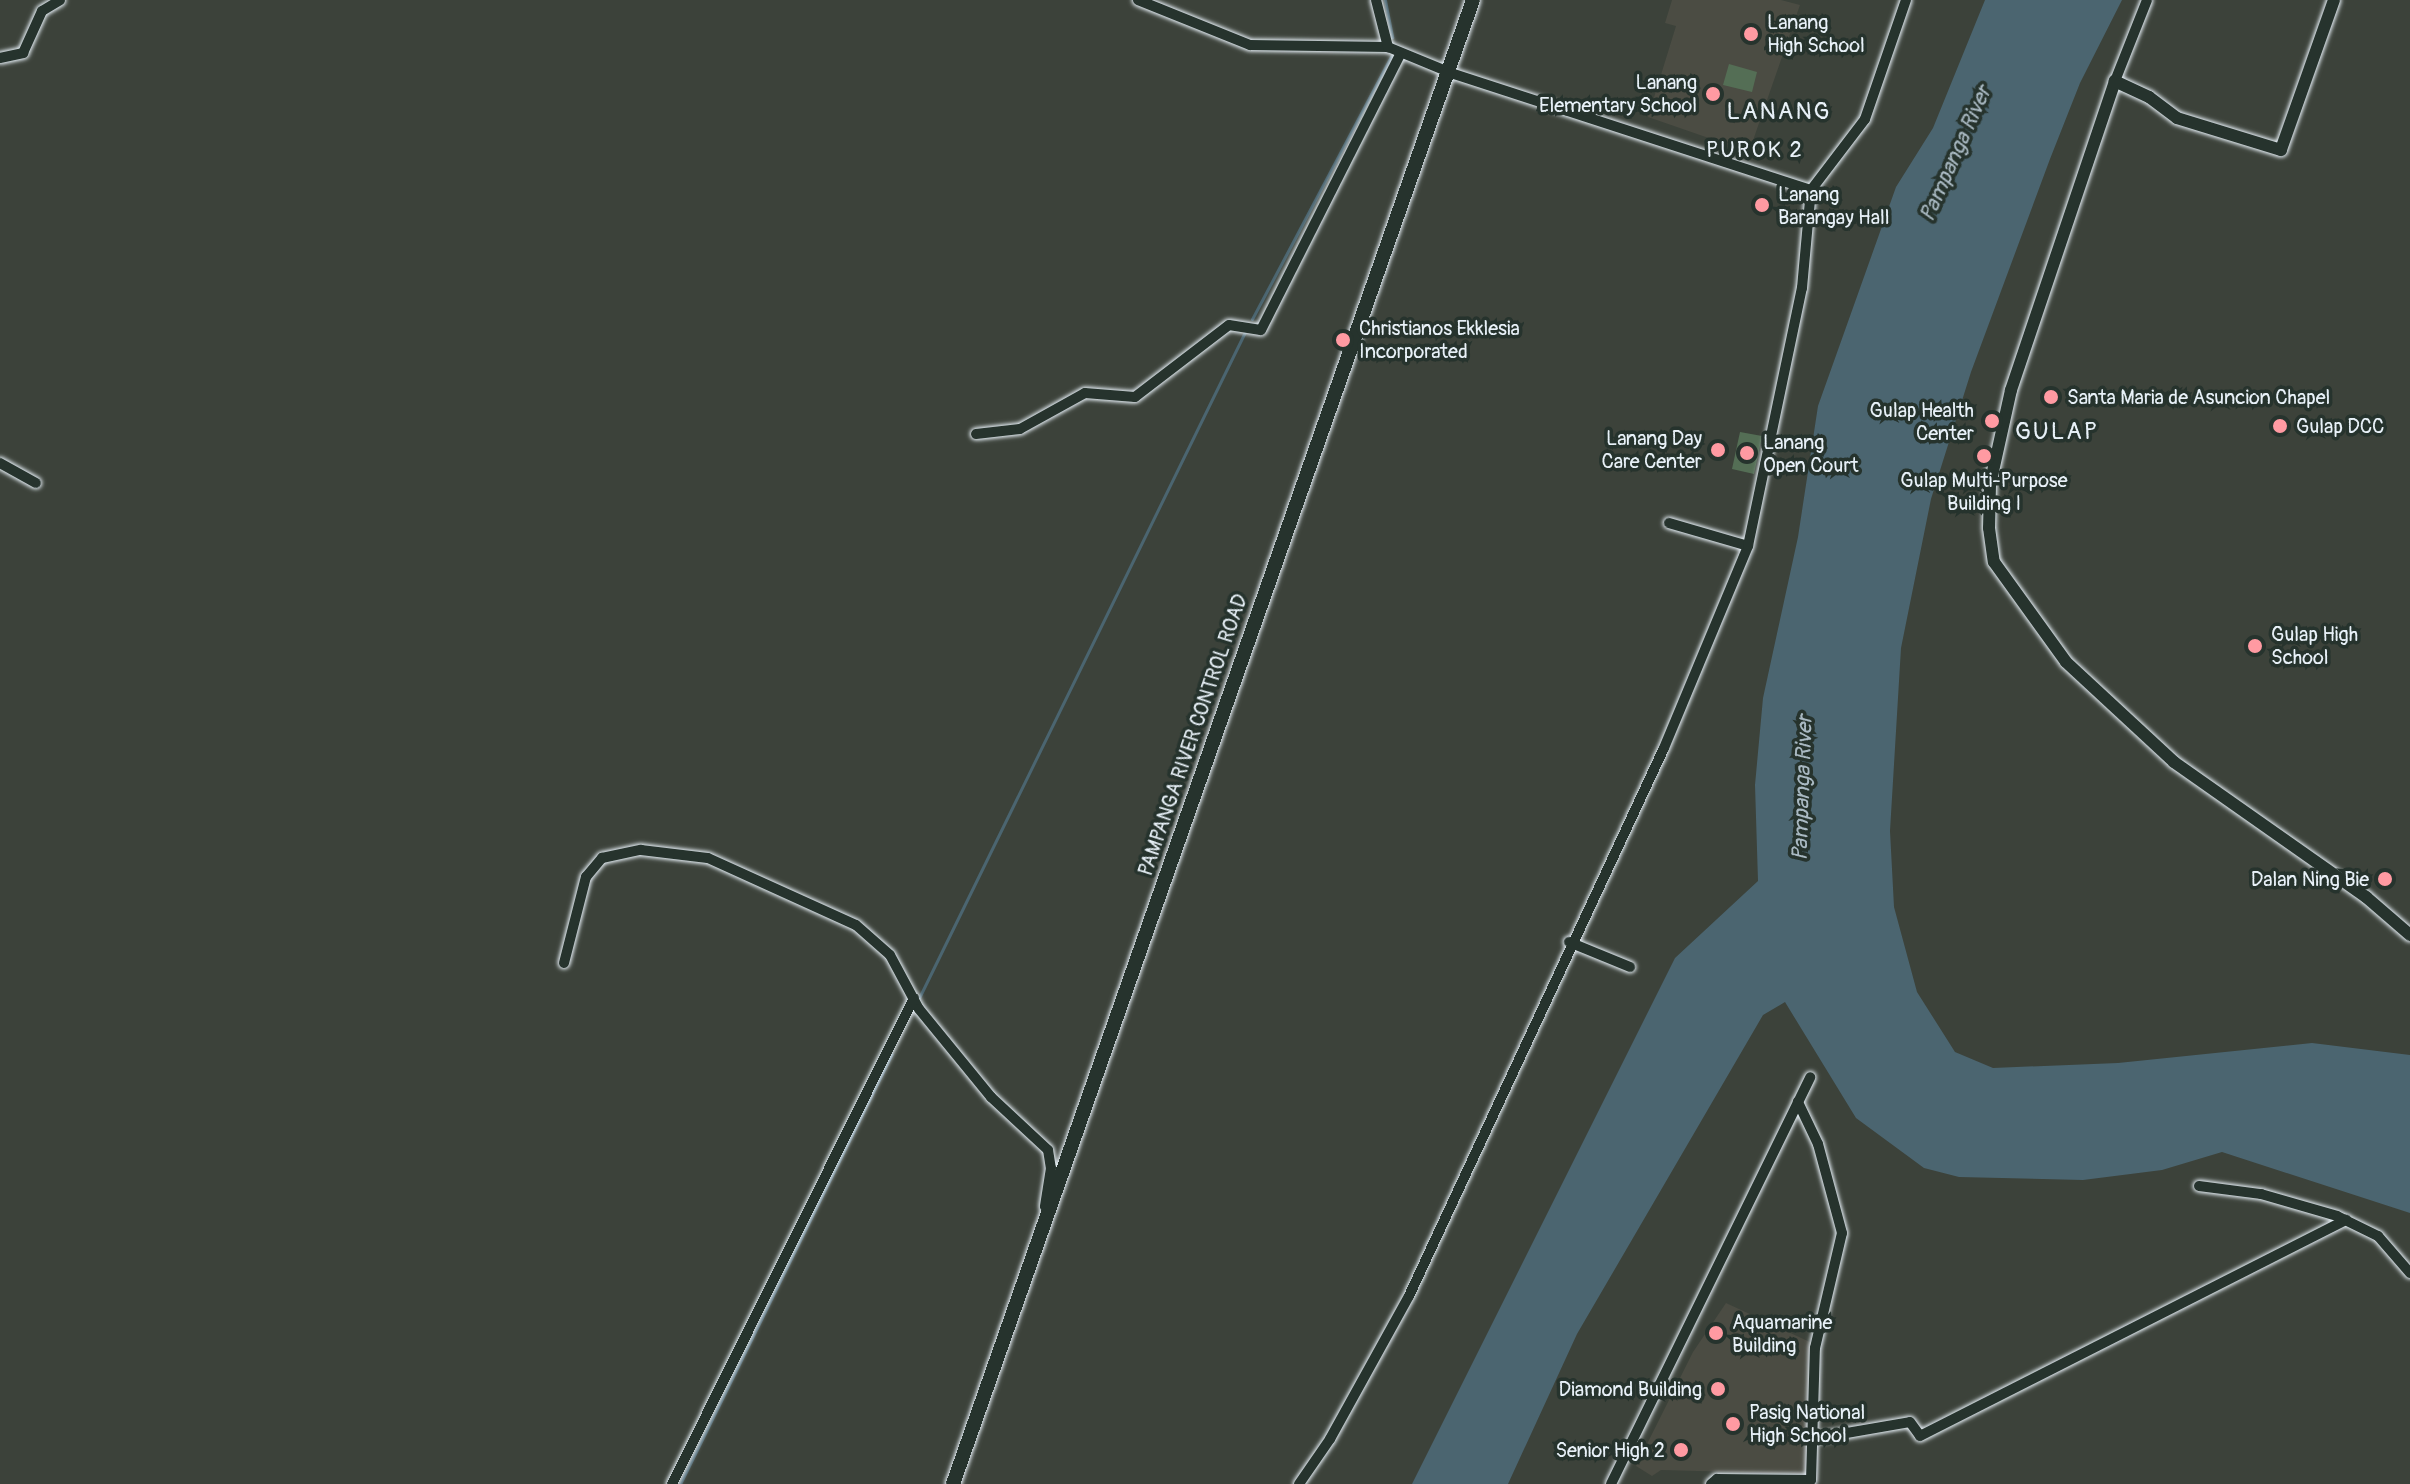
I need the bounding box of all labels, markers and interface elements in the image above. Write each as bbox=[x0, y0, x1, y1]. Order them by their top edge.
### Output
place label: Lanang High School bbox=[1767, 10, 1865, 57]
marker: Lanang High School bbox=[1742, 25, 1760, 43]
place label: Lanang Elementary School bbox=[1539, 70, 1697, 117]
water label: Pampanga River bbox=[1914, 82, 1998, 226]
marker: Lanang Elementary School bbox=[1704, 85, 1722, 103]
district label: LANANG bbox=[1726, 98, 1832, 126]
district label: PUROK 2 bbox=[1706, 138, 1804, 164]
place label: Lanang Barangay Hall bbox=[1778, 182, 1889, 229]
marker: Lanang Barangay Hall bbox=[1753, 196, 1771, 214]
place label: Christianos Ekklesia Incorporated bbox=[1359, 316, 1520, 363]
marker: Christianos Ekklesia Incorporated bbox=[1334, 331, 1352, 349]
place label: Santa Maria de Asuncion Chapel bbox=[2067, 385, 2330, 409]
marker: Santa Maria de Asuncion Chapel bbox=[2042, 388, 2060, 406]
place label: Gulap Health Center bbox=[1870, 398, 1974, 445]
marker: Gulap Health Center bbox=[1981, 410, 2003, 432]
place label: Gulap DCC bbox=[2296, 414, 2384, 438]
marker: Gulap DCC bbox=[2271, 417, 2289, 435]
district label: GULAP bbox=[2015, 418, 2099, 446]
place label: Lanang Day Care Center bbox=[1601, 426, 1702, 473]
place label: Lanang Open Court bbox=[1763, 430, 1859, 477]
marker: Lanang Day Care Center bbox=[1709, 441, 1727, 459]
marker: Lanang Open Court bbox=[1738, 444, 1756, 462]
marker: Gulap Multi-Purpose Building I bbox=[1975, 447, 1993, 465]
place label: Gulap Multi-Purpose Building I bbox=[1900, 468, 2068, 515]
street label: PAMPANGA RIVER CONTROL ROAD bbox=[1133, 591, 1253, 879]
place label: Gulap High School bbox=[2271, 622, 2358, 669]
marker: Gulap High School bbox=[2246, 637, 2264, 655]
water label: Pampanga River bbox=[1787, 715, 1819, 861]
place label: Dalan Ning Bie bbox=[2251, 867, 2369, 891]
marker: Dalan Ning Bie bbox=[2376, 870, 2394, 888]
place label: Aquamarine Building bbox=[1732, 1310, 1832, 1357]
marker: Aquamarine Building bbox=[1707, 1324, 1725, 1342]
place label: Diamond Building bbox=[1559, 1377, 1702, 1401]
marker: Diamond Building bbox=[1709, 1380, 1727, 1398]
place label: Pasig National High School bbox=[1749, 1400, 1865, 1447]
marker: Pasig National High School bbox=[1724, 1415, 1742, 1433]
place label: Senior High 2 bbox=[1555, 1438, 1665, 1462]
marker: Senior High 2 bbox=[1672, 1441, 1690, 1459]

